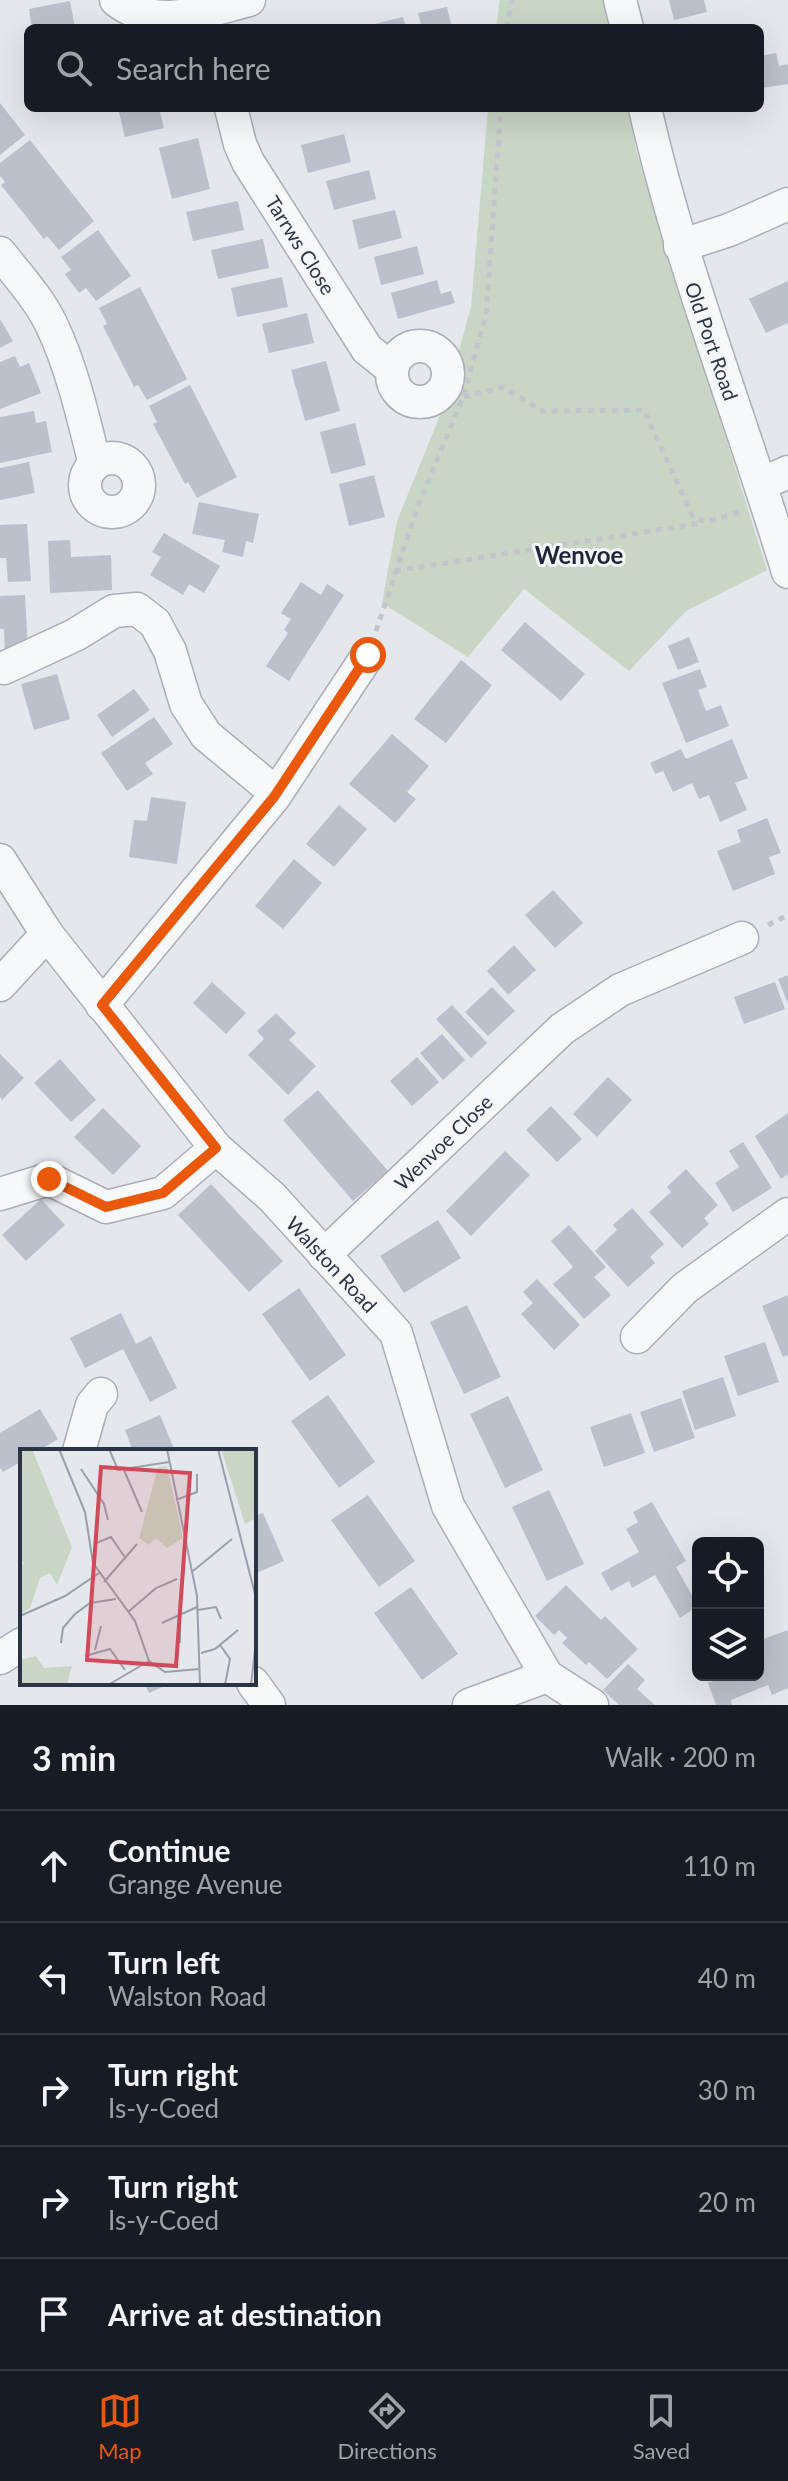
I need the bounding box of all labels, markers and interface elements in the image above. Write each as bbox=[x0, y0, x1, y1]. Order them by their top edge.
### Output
search box bbox=[24, 24, 764, 112]
icon: search bbox=[52, 46, 96, 90]
text: Search here bbox=[116, 50, 271, 86]
street label: Tarrws Close bbox=[261, 191, 341, 299]
street label: Old Port Road bbox=[681, 279, 743, 403]
district label: Wenvoe bbox=[535, 540, 624, 569]
route start bbox=[350, 637, 386, 673]
street label: Wenvoe Close bbox=[389, 1089, 497, 1195]
route end bbox=[31, 1161, 67, 1197]
street label: Walston Road bbox=[282, 1211, 382, 1317]
inset map bbox=[20, 1449, 256, 1685]
map controls bbox=[692, 1537, 764, 1681]
button: locate bbox=[692, 1537, 764, 1609]
button: layers bbox=[692, 1609, 764, 1681]
text: 3 min bbox=[32, 1737, 116, 1778]
text: Walk · 200 m bbox=[605, 1741, 756, 1773]
text: Continue bbox=[108, 1832, 231, 1868]
icon: ahead bbox=[32, 1844, 76, 1888]
text: 110 m bbox=[683, 1850, 756, 1882]
text: Grange Avenue bbox=[108, 1868, 282, 1900]
text: Turn left bbox=[108, 1944, 220, 1980]
icon: left bbox=[32, 1956, 76, 2000]
text: 40 m bbox=[698, 1962, 756, 1994]
text: Walston Road bbox=[108, 1980, 267, 2012]
text: Turn right bbox=[108, 2056, 238, 2092]
icon: right bbox=[32, 2068, 76, 2112]
text: 30 m bbox=[698, 2074, 756, 2106]
text: Is-y-Coed bbox=[108, 2092, 219, 2124]
text: Turn right bbox=[108, 2168, 238, 2204]
icon: right bbox=[32, 2180, 76, 2224]
text: 20 m bbox=[698, 2186, 756, 2218]
text: Is-y-Coed bbox=[108, 2204, 219, 2236]
icon: arrive bbox=[32, 2292, 76, 2336]
text: Arrive at destination bbox=[108, 2296, 382, 2332]
tab: Map bbox=[98, 2389, 142, 2464]
tab: Directions bbox=[338, 2389, 437, 2464]
tab: Saved bbox=[633, 2389, 690, 2464]

